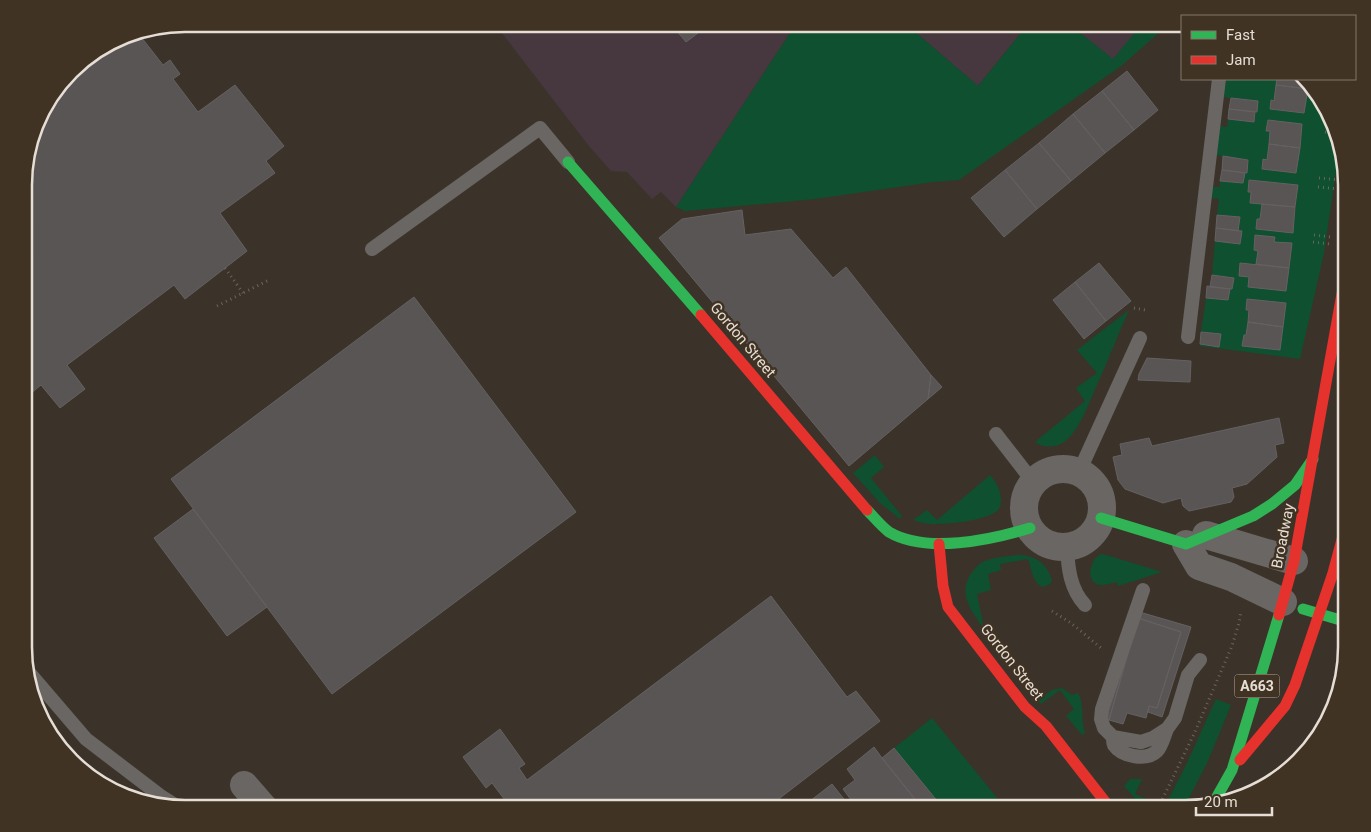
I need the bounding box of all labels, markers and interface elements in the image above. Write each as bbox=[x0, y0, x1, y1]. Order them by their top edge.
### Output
legend bbox=[1181, 15, 1356, 80]
text: Fast bbox=[1226, 26, 1255, 44]
text: Jam bbox=[1226, 51, 1256, 69]
street label: Gordon Street bbox=[706, 299, 780, 381]
street label: Broadway bbox=[1268, 502, 1298, 570]
street label: Gordon Street bbox=[976, 620, 1048, 704]
road number: A663 bbox=[1234, 674, 1280, 698]
scale bar bbox=[1196, 784, 1272, 816]
text: 20 m bbox=[1204, 793, 1238, 811]

